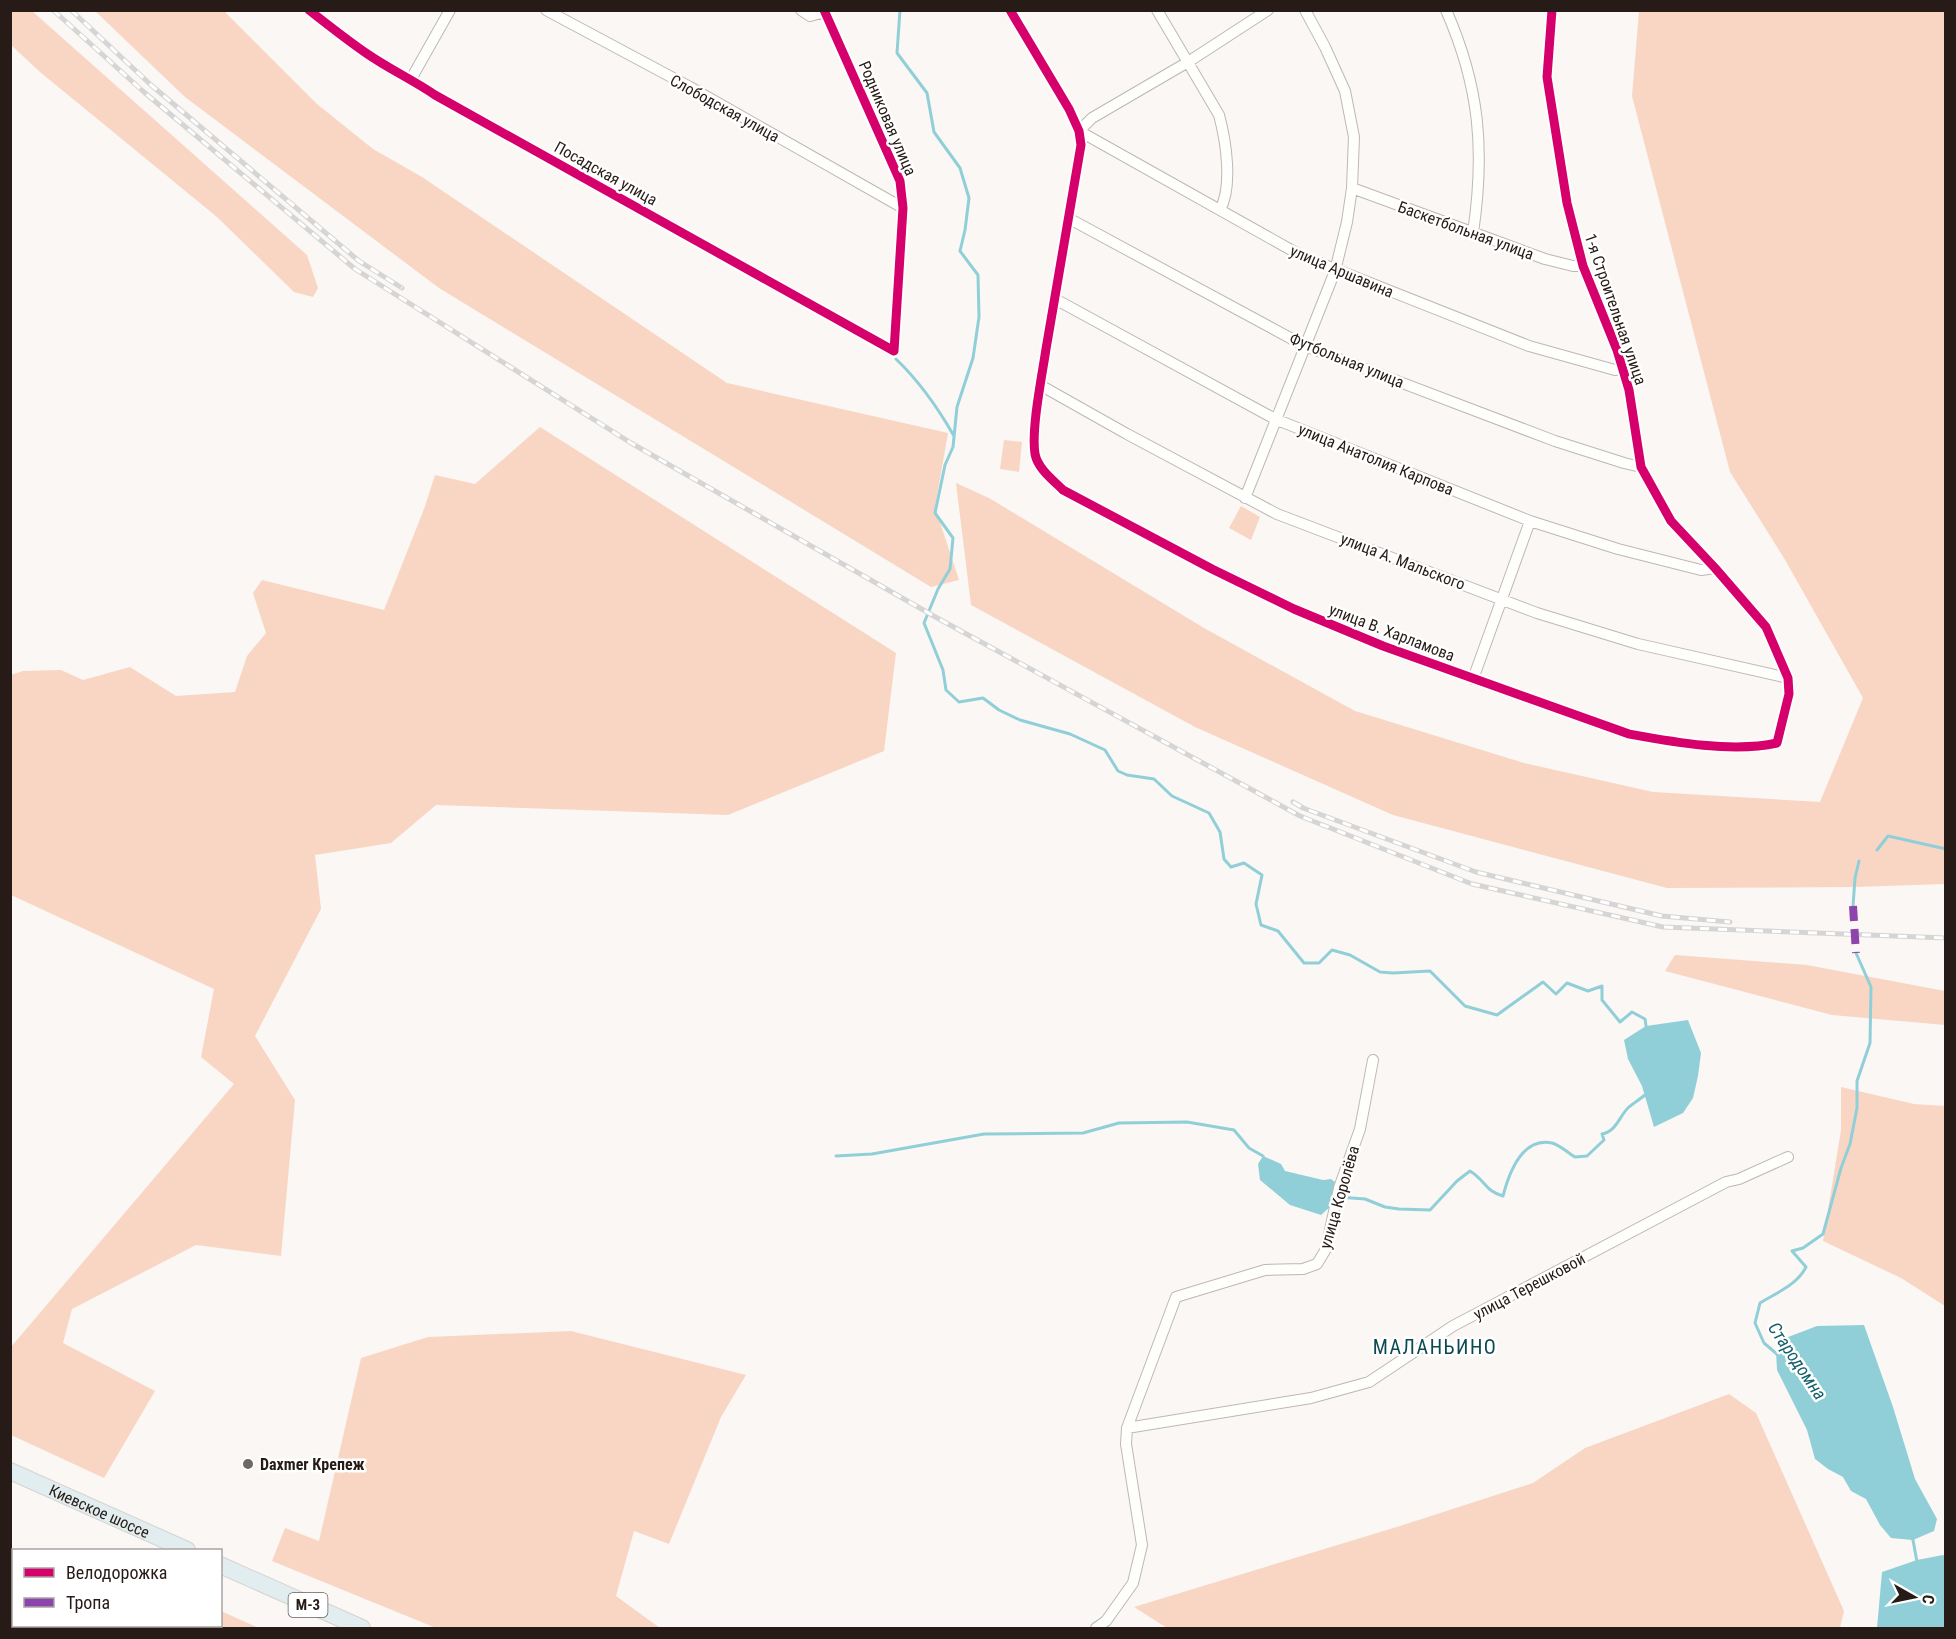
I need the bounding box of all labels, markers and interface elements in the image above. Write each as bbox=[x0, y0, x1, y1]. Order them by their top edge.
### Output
street label: Родниковая улица bbox=[855, 58, 920, 178]
street label: Слободская улица bbox=[667, 71, 783, 146]
street label: Посадская улица bbox=[551, 137, 660, 209]
street label: Баскетбольная улица bbox=[1395, 197, 1536, 264]
street label: 1-я Строительная улица bbox=[1581, 231, 1650, 387]
street label: улица Аршавина bbox=[1287, 241, 1396, 302]
street label: Футбольная улица bbox=[1287, 329, 1407, 392]
street label: улица Анатолия Карпова bbox=[1295, 420, 1456, 499]
street label: улица А. Мальского bbox=[1338, 529, 1468, 594]
street label: улица В. Харламова bbox=[1326, 600, 1457, 665]
street label: улица Королёва bbox=[1316, 1143, 1363, 1251]
street label: улица Терешковой bbox=[1470, 1249, 1588, 1324]
water label: Стародомна bbox=[1764, 1318, 1831, 1403]
district label: МАЛАНЬИНО bbox=[1373, 1335, 1497, 1359]
place label: Daxmer Крепеж bbox=[260, 1455, 365, 1474]
marker: Daxmer Крепеж bbox=[241, 1457, 255, 1471]
street label: Киевское шоссе bbox=[46, 1481, 153, 1542]
legend bbox=[12, 1549, 222, 1627]
text: Велодорожка bbox=[66, 1562, 167, 1583]
north arrow bbox=[1884, 1567, 1944, 1627]
text: Тропа bbox=[66, 1592, 110, 1613]
road number: М-3 bbox=[288, 1593, 328, 1617]
text: С bbox=[1918, 1593, 1938, 1605]

